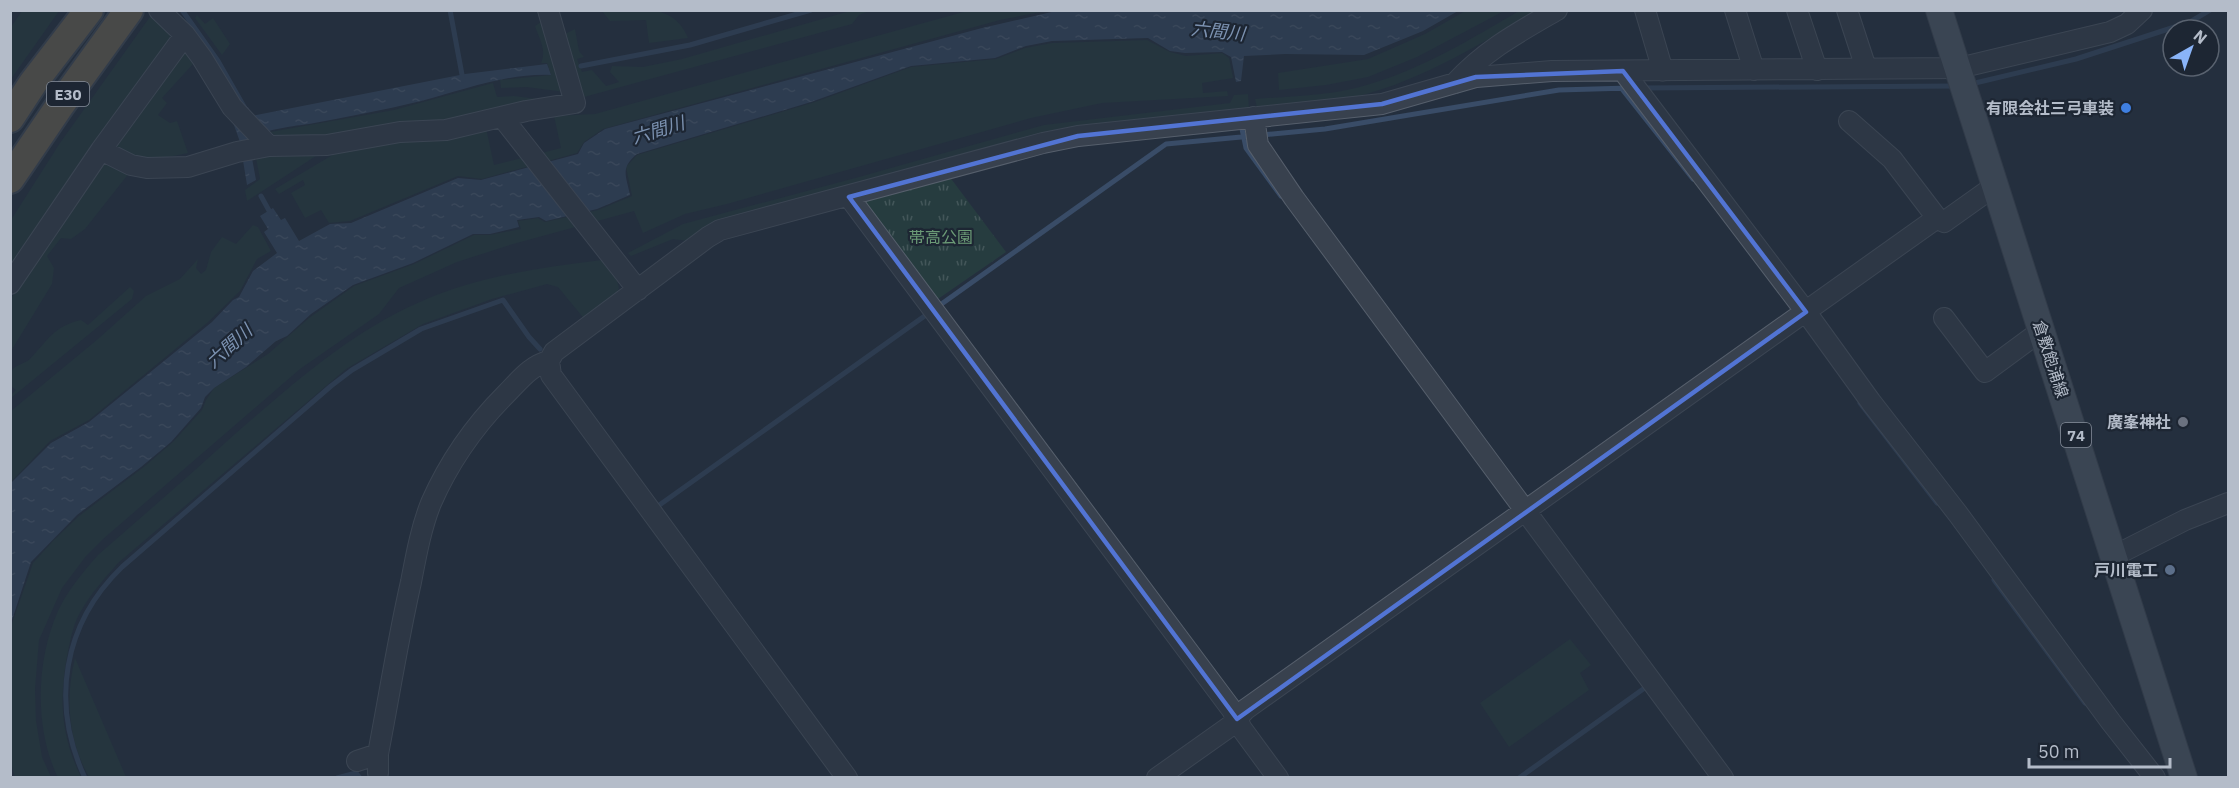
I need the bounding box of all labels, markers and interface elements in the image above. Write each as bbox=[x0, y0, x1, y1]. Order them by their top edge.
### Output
water label: 六間川 bbox=[1190, 17, 1248, 45]
north arrow bbox=[2161, 18, 2221, 78]
text: N bbox=[2190, 25, 2212, 48]
road number: E30 bbox=[47, 82, 89, 106]
place label: 有限会社三弓車装 bbox=[1986, 98, 2114, 118]
marker: 有限会社三弓車装 bbox=[2119, 101, 2133, 115]
water label: 六間川 bbox=[629, 111, 689, 149]
park label: 帯高公園 bbox=[909, 227, 973, 247]
water label: 六間川 bbox=[201, 318, 258, 373]
street label: 倉敷飽浦線 bbox=[2029, 318, 2073, 400]
place label: 廣峯神社 bbox=[2107, 412, 2171, 432]
marker: 廣峯神社 bbox=[2176, 415, 2190, 429]
road number: 74 bbox=[2061, 423, 2091, 447]
place label: 戸川電工 bbox=[2094, 560, 2158, 580]
marker: 戸川電工 bbox=[2163, 563, 2177, 577]
scale bar bbox=[2029, 731, 2170, 769]
text: 50 m bbox=[2038, 740, 2080, 763]

